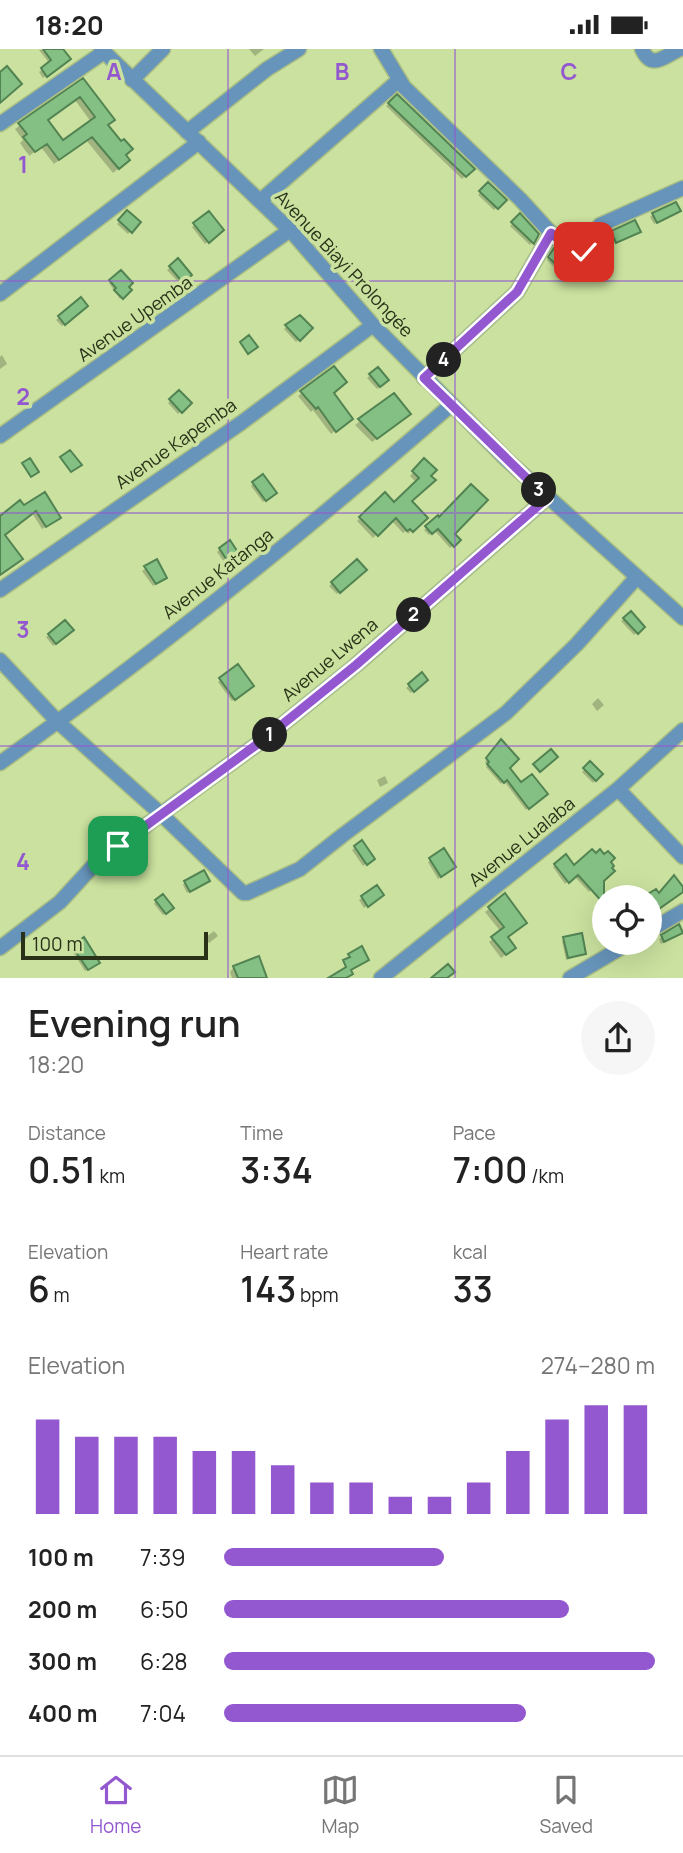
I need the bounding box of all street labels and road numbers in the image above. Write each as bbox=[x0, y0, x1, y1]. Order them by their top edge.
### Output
street label: Avenue Biayi Prolongée bbox=[270, 185, 419, 342]
street label: Avenue Upemba bbox=[72, 270, 196, 367]
street label: Avenue Kapemba bbox=[110, 392, 241, 494]
street label: Avenue Katanga bbox=[157, 522, 278, 624]
street label: Avenue Lwena bbox=[276, 612, 382, 706]
street label: Avenue Lualaba bbox=[463, 791, 579, 891]

